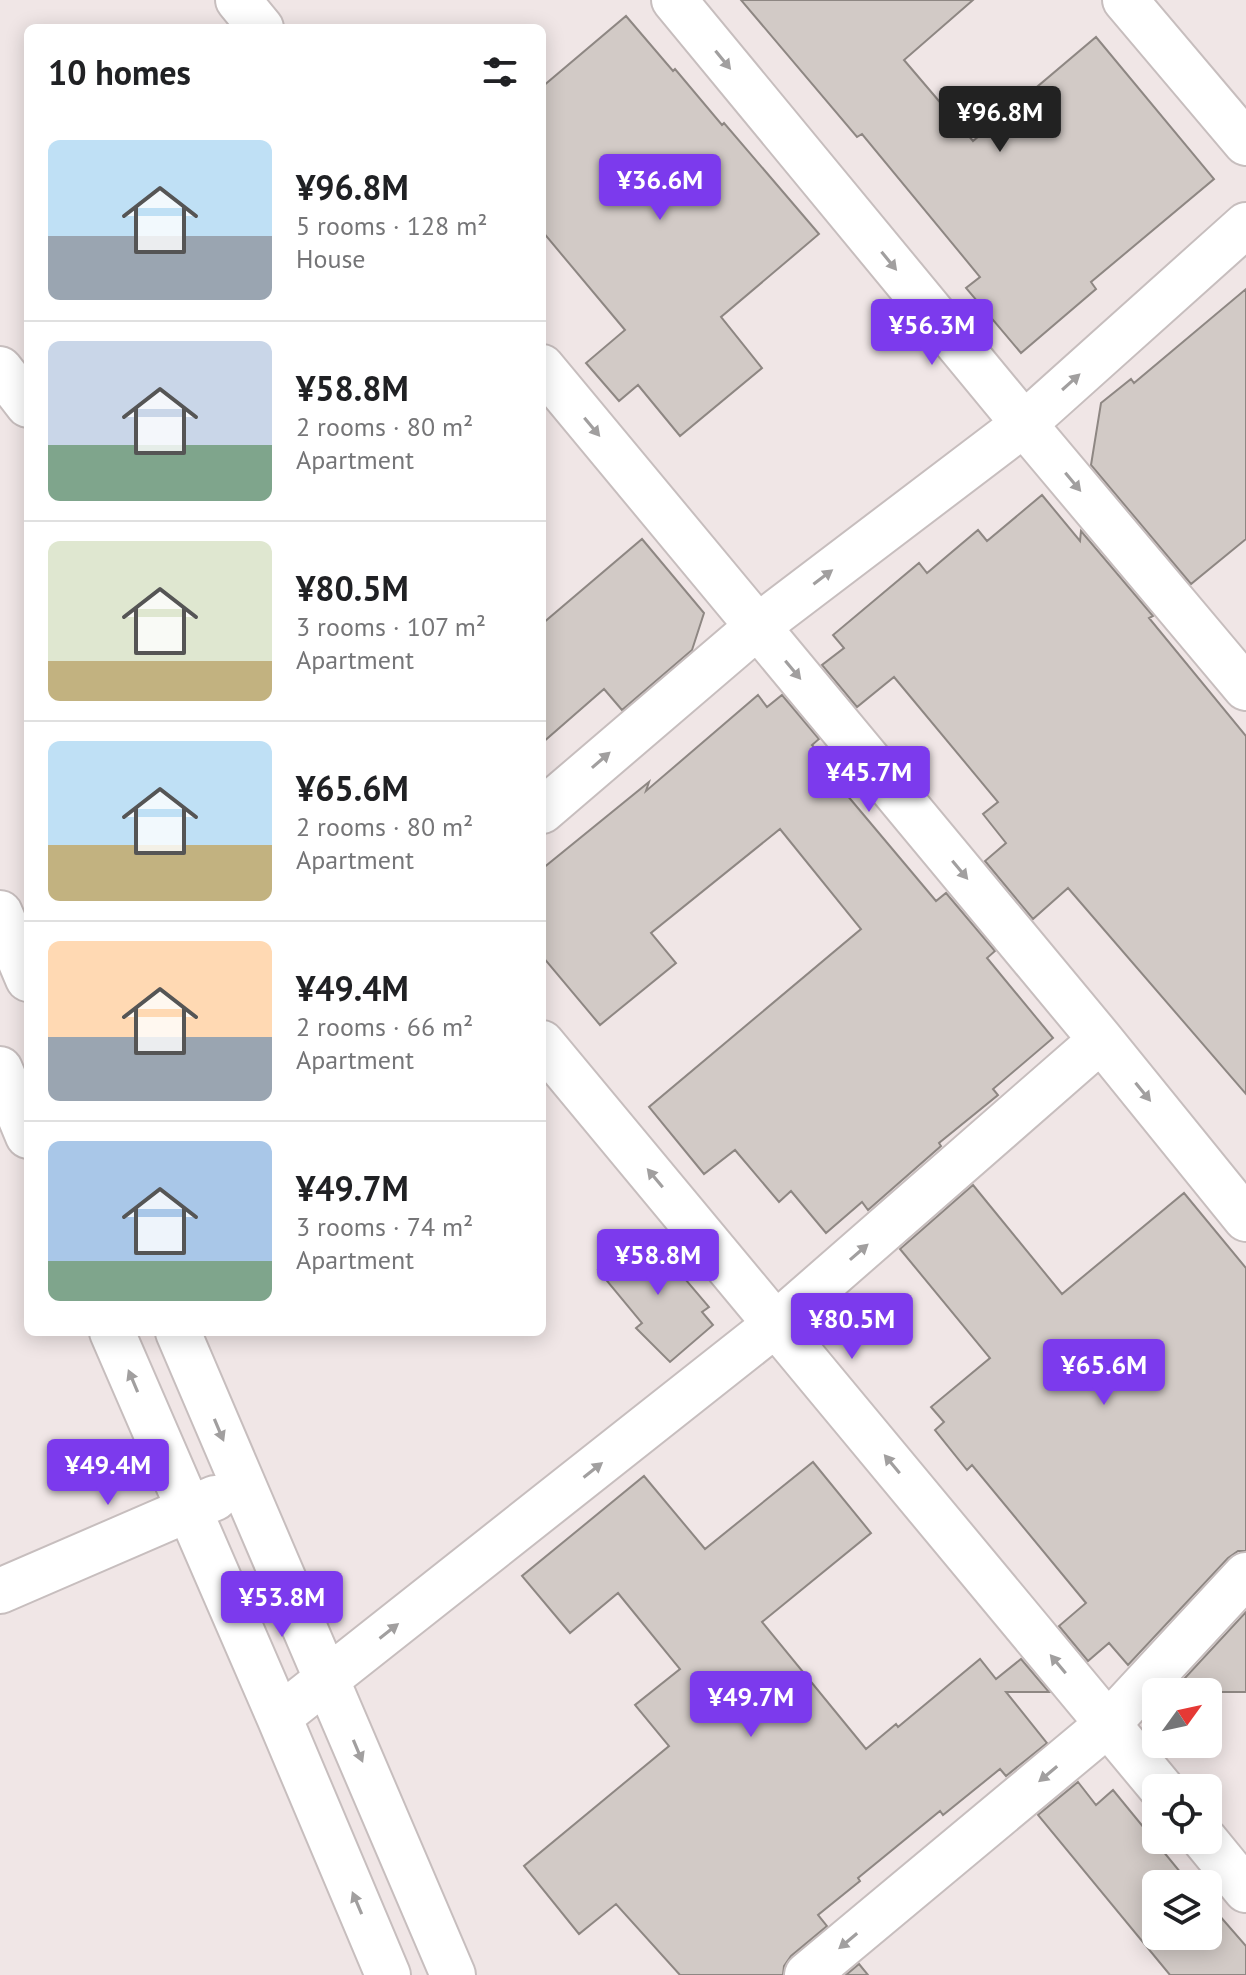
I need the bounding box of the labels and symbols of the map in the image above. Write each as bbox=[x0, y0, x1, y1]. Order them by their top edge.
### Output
one-way arrow bbox=[714, 50, 731, 70]
pin: ¥96.8M bbox=[935, 86, 1065, 154]
pin: ¥36.6M bbox=[595, 154, 725, 222]
one-way arrow bbox=[880, 251, 897, 271]
pin: ¥56.3M bbox=[867, 299, 997, 367]
one-way arrow bbox=[1062, 373, 1081, 391]
one-way arrow bbox=[583, 417, 600, 437]
one-way arrow bbox=[1064, 472, 1081, 492]
one-way arrow bbox=[813, 569, 833, 585]
one-way arrow bbox=[784, 660, 801, 680]
pin: ¥45.7M bbox=[804, 746, 934, 814]
one-way arrow bbox=[591, 752, 611, 769]
one-way arrow bbox=[951, 860, 968, 880]
one-way arrow bbox=[1134, 1082, 1151, 1102]
one-way arrow bbox=[647, 1168, 664, 1188]
pin: ¥58.8M bbox=[593, 1229, 723, 1297]
one-way arrow bbox=[848, 1244, 868, 1261]
pin: ¥80.5M bbox=[787, 1293, 917, 1361]
pin: ¥65.6M bbox=[1039, 1339, 1169, 1407]
one-way arrow bbox=[127, 1369, 140, 1393]
one-way arrow bbox=[212, 1418, 225, 1442]
pin: ¥49.4M bbox=[43, 1439, 173, 1507]
one-way arrow bbox=[885, 1454, 901, 1474]
one-way arrow bbox=[583, 1462, 603, 1478]
pin: ¥53.8M bbox=[217, 1571, 347, 1639]
one-way arrow bbox=[379, 1623, 399, 1640]
one-way arrow bbox=[1050, 1655, 1067, 1675]
pin: ¥49.7M bbox=[686, 1671, 816, 1739]
north arrow bbox=[1142, 1678, 1222, 1758]
one-way arrow bbox=[352, 1740, 365, 1763]
one-way arrow bbox=[1038, 1765, 1058, 1782]
one-way arrow bbox=[351, 1891, 364, 1915]
one-way arrow bbox=[839, 1932, 859, 1949]

